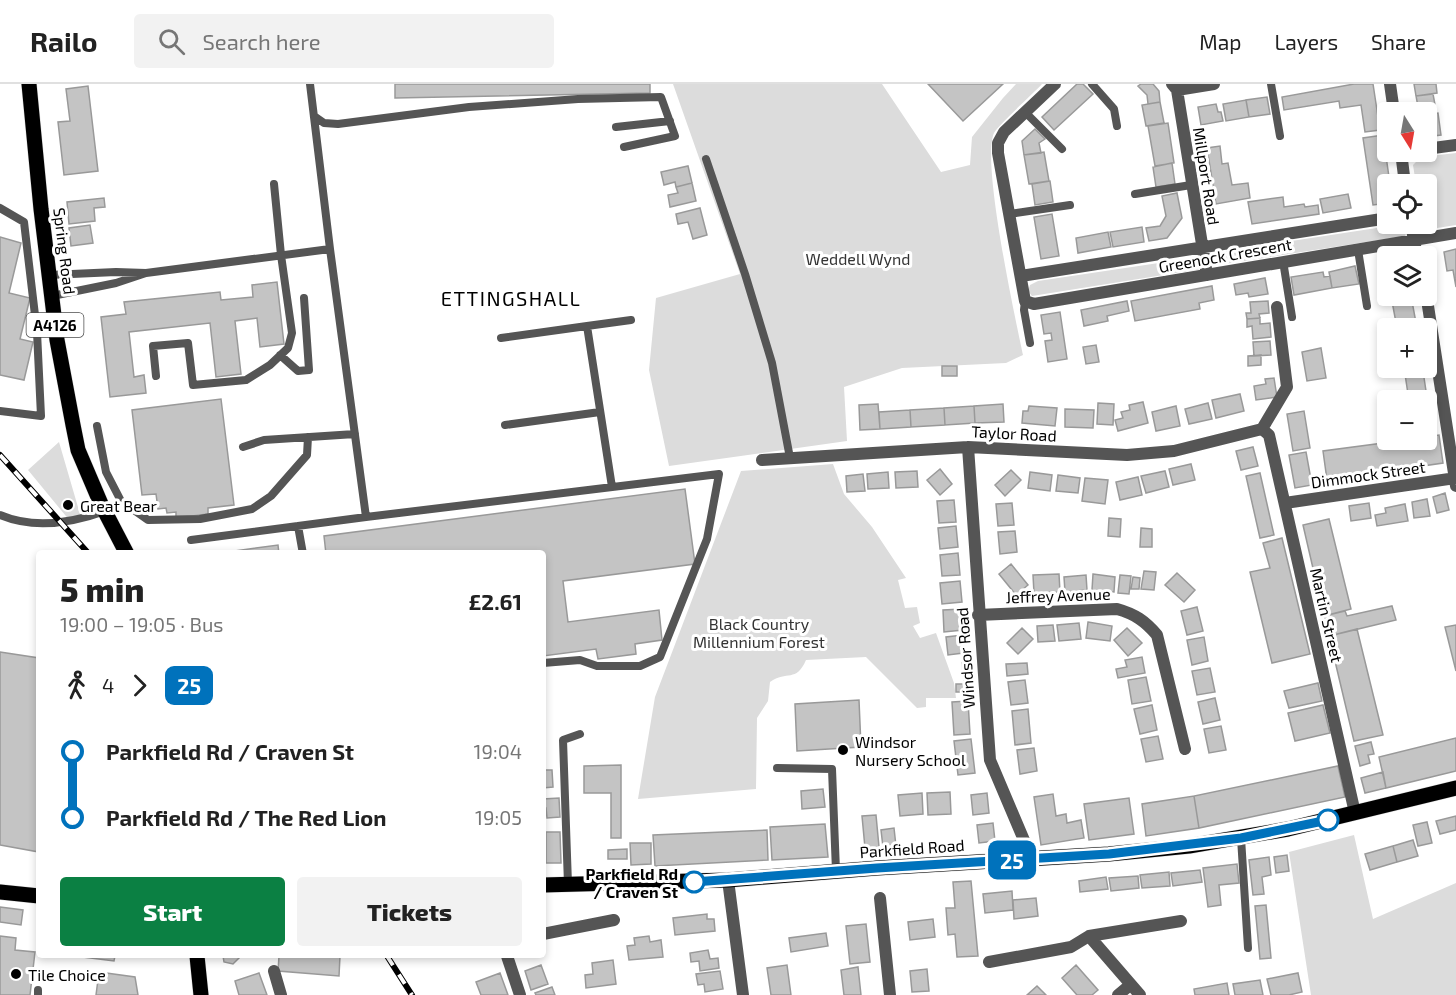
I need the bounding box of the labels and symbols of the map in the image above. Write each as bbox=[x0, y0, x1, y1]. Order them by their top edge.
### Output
north arrow bbox=[1377, 102, 1437, 162]
street label: Millport Road bbox=[1190, 126, 1224, 226]
street label: Spring Road bbox=[50, 207, 80, 295]
street label: Greenock Crescent bbox=[1157, 234, 1293, 276]
park label: Weddell Wynd bbox=[806, 249, 910, 268]
district label: ETTINGSHALL bbox=[441, 286, 581, 310]
road number: A4126 bbox=[26, 313, 84, 337]
street label: Taylor Road bbox=[971, 421, 1057, 445]
street label: Dimmock Street bbox=[1309, 457, 1427, 491]
place label: Great Bear bbox=[80, 496, 158, 515]
marker: Great Bear bbox=[61, 498, 75, 512]
street label: Martin Street bbox=[1307, 566, 1347, 664]
street label: Jeffrey Avenue bbox=[1005, 584, 1111, 606]
street label: Windsor Road bbox=[952, 607, 978, 709]
park label: Black Country Millennium Forest bbox=[693, 614, 825, 651]
place label: Windsor Nursery School bbox=[855, 732, 966, 769]
marker: Windsor Nursery School bbox=[836, 743, 850, 757]
unlabelled marker bbox=[1317, 809, 1339, 831]
street label: Parkfield Road bbox=[859, 835, 965, 861]
line badge: 25 bbox=[985, 840, 1039, 880]
place label: Parkfield Rd / Craven St bbox=[585, 864, 678, 901]
marker: Parkfield Rd / Craven St bbox=[683, 871, 705, 893]
place label: Tile Choice bbox=[28, 965, 106, 984]
marker: Tile Choice bbox=[9, 967, 23, 981]

